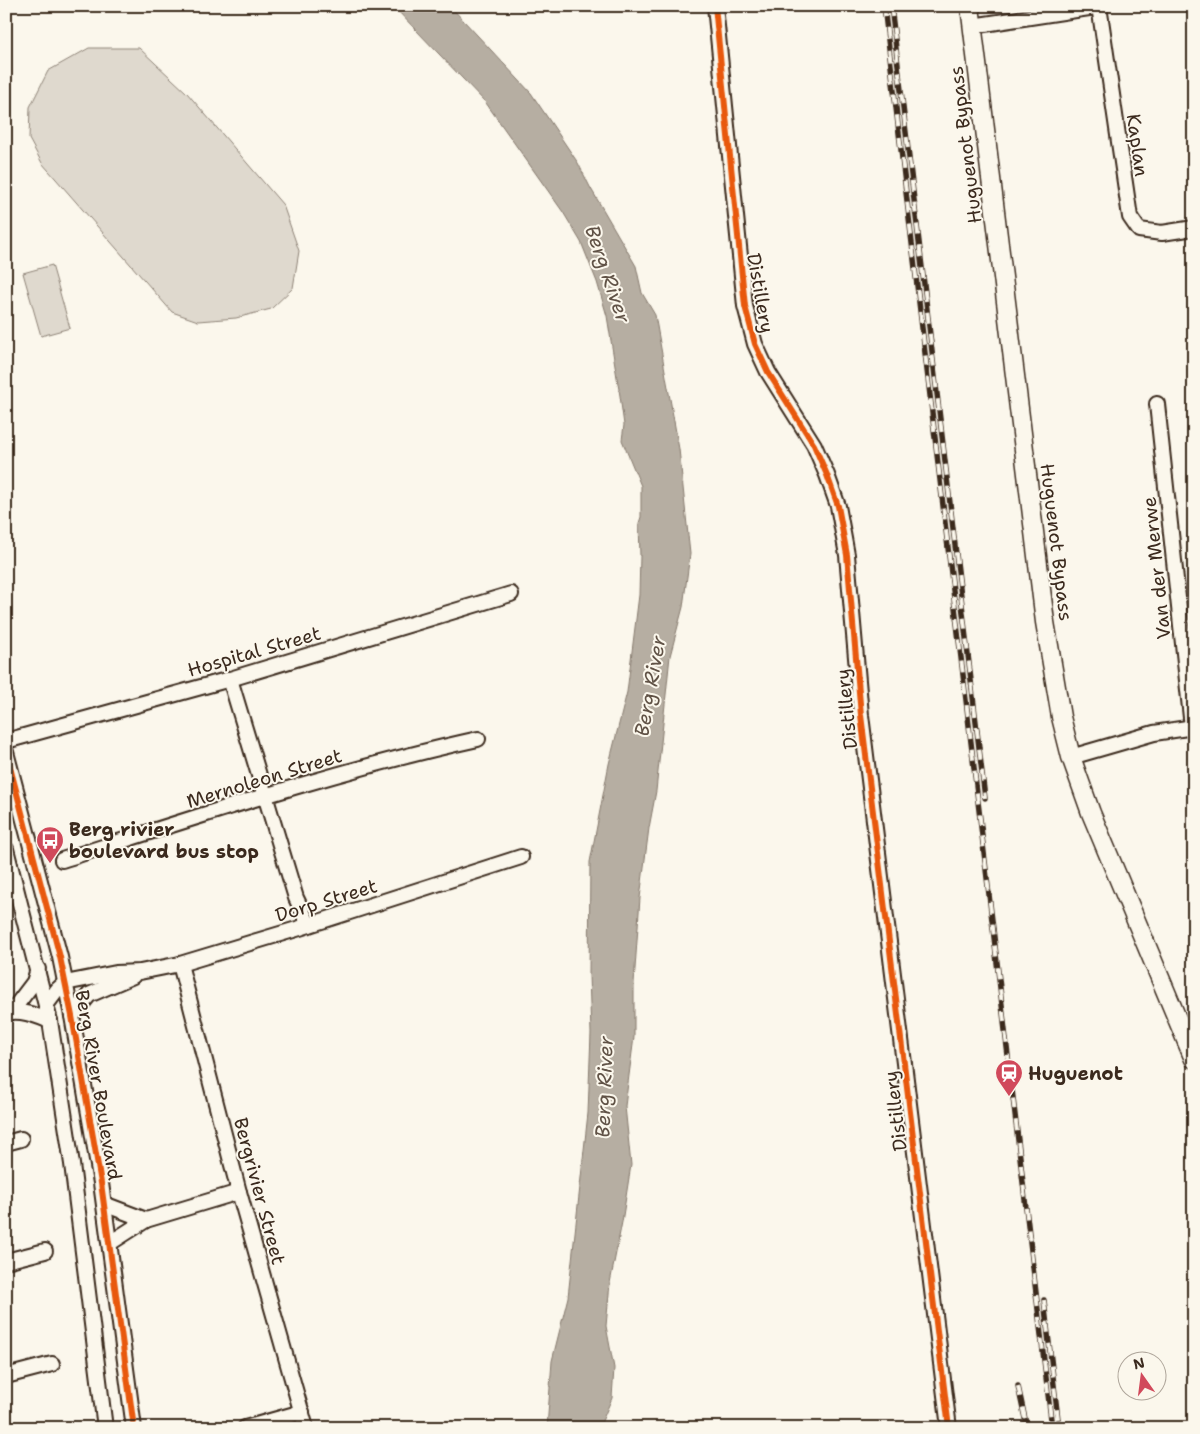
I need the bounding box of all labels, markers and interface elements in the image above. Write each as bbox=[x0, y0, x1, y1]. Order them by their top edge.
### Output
street label: Huguenot Bypass bbox=[943, 65, 988, 225]
street label: Kaplan bbox=[1121, 112, 1154, 178]
water label: Berg River bbox=[579, 222, 637, 327]
street label: Distillery bbox=[741, 251, 780, 335]
street label: Huguenot Bypass bbox=[1034, 462, 1079, 622]
street label: Van der Merwe bbox=[1137, 495, 1176, 640]
street label: Hospital Street bbox=[185, 621, 324, 682]
water label: Berg River bbox=[628, 633, 672, 738]
street label: Distillery bbox=[830, 667, 863, 750]
street label: Mernoleon Street bbox=[183, 743, 345, 814]
place label: Berg rivier boulevard bus stop bbox=[69, 817, 259, 864]
bus stop icon: Berg rivier boulevard bus stop bbox=[35, 825, 65, 864]
street label: Dorp Street bbox=[272, 873, 380, 928]
street label: Berg River Boulevard bbox=[69, 988, 128, 1182]
water label: Berg River bbox=[589, 1035, 619, 1138]
station icon: Huguenot bbox=[994, 1058, 1024, 1097]
place label: Huguenot bbox=[1028, 1061, 1123, 1086]
street label: Distillery bbox=[878, 1069, 913, 1153]
street label: Bergrivier Street bbox=[228, 1115, 291, 1267]
north arrow bbox=[1118, 1352, 1168, 1402]
text: N bbox=[1131, 1353, 1146, 1373]

